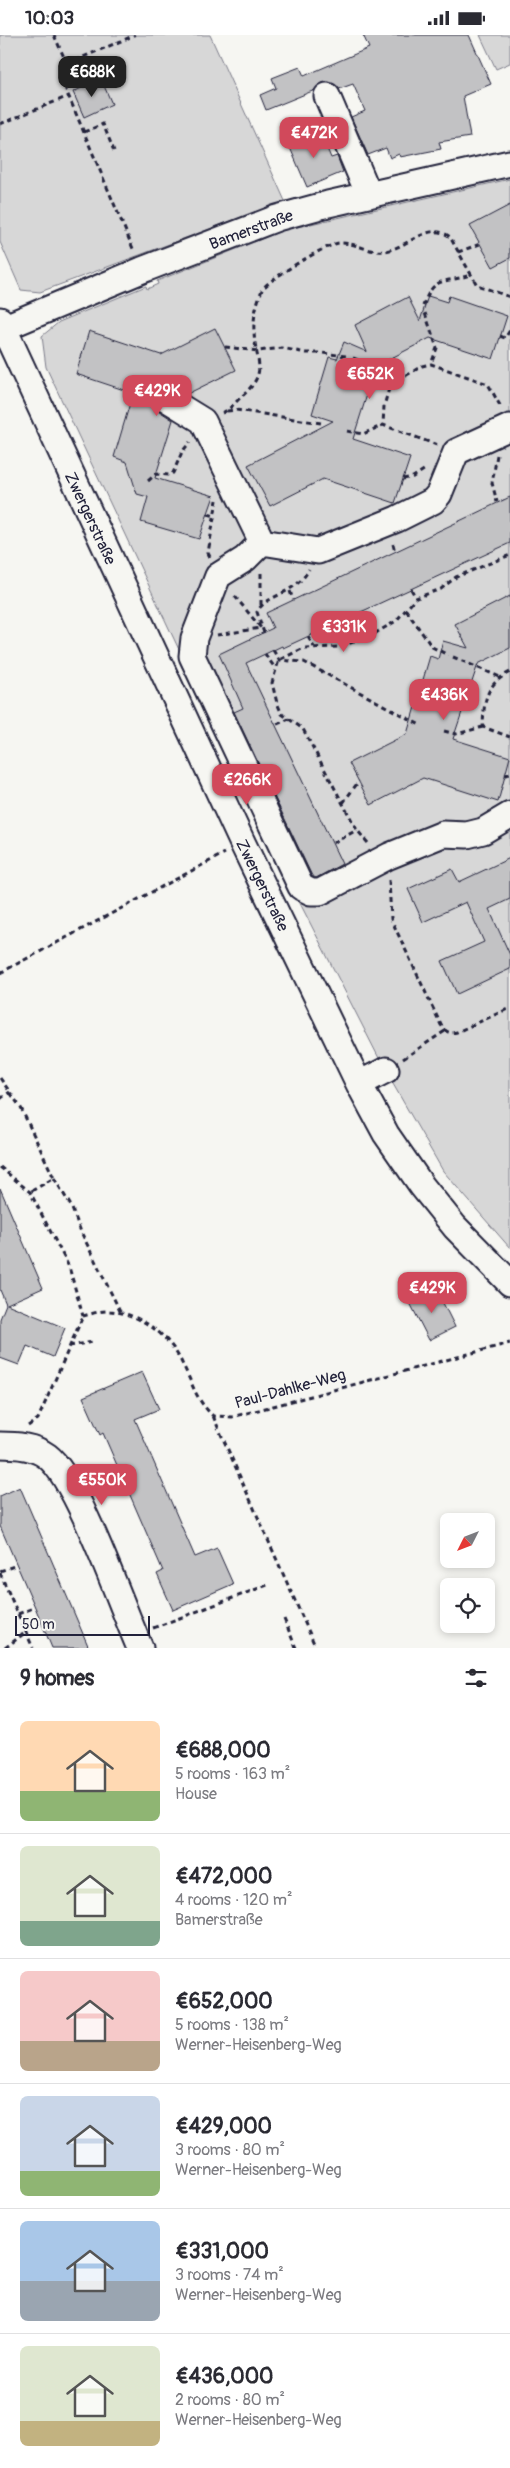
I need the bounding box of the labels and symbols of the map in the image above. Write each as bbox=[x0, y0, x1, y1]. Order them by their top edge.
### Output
pin: €688K bbox=[57, 55, 127, 98]
pin: €472K bbox=[279, 117, 349, 159]
street label: Bamerstraße bbox=[207, 206, 296, 254]
pin: €652K bbox=[335, 357, 405, 400]
pin: €429K bbox=[122, 375, 192, 417]
street label: Zwergerstraße bbox=[60, 469, 120, 568]
pin: €331K bbox=[309, 611, 379, 653]
pin: €436K bbox=[409, 679, 479, 721]
pin: €266K bbox=[212, 763, 282, 806]
street label: Zwergerstraße bbox=[231, 836, 293, 935]
pin: €429K bbox=[397, 1271, 467, 1314]
street label: Paul-Dahlke-Weg bbox=[233, 1365, 348, 1413]
pin: €550K bbox=[67, 1463, 137, 1506]
north arrow bbox=[440, 1513, 495, 1567]
scale bar bbox=[15, 1613, 150, 1636]

